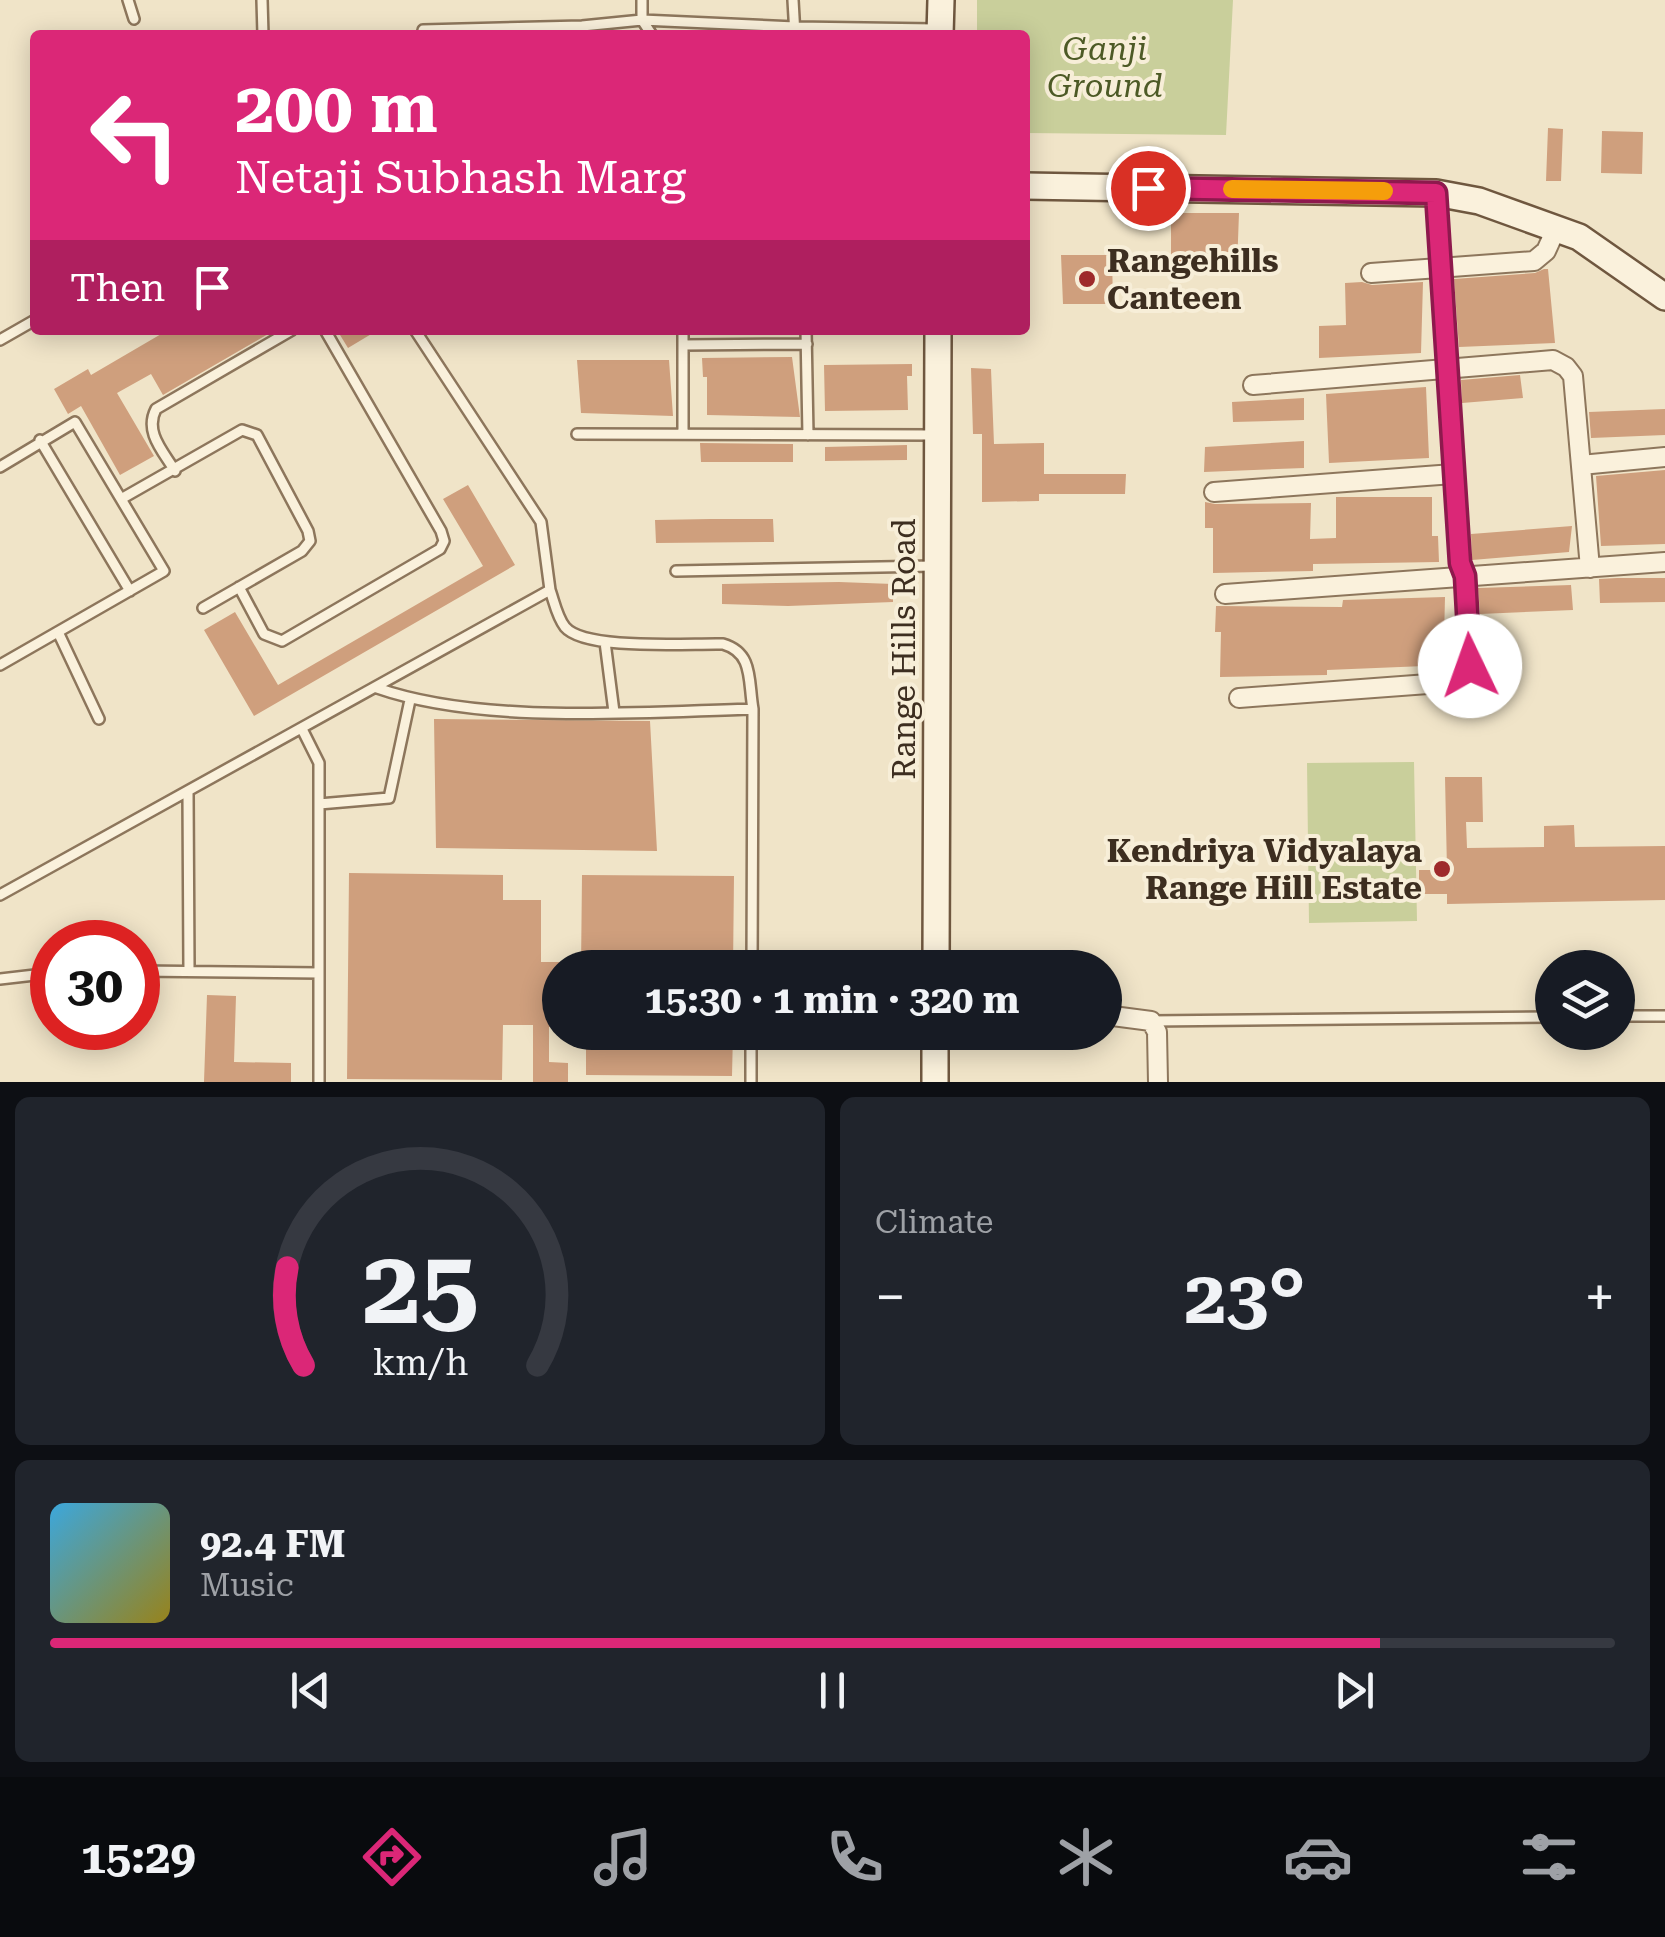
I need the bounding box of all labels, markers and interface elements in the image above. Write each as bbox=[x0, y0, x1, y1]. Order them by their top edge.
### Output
park label: Ganji Ground bbox=[1047, 30, 1163, 105]
text: 200 m bbox=[235, 67, 438, 149]
icon: left bbox=[70, 70, 200, 200]
pin bbox=[1106, 146, 1191, 231]
text: Netaji Subhash Marg bbox=[235, 151, 686, 204]
icon: arrive bbox=[1121, 161, 1176, 216]
place label: Rangehills Canteen bbox=[1107, 242, 1278, 317]
icon: arrive bbox=[185, 260, 240, 315]
text: Then bbox=[70, 266, 165, 310]
marker: Rangehills Canteen bbox=[1076, 268, 1098, 290]
street label: Range Hills Road bbox=[885, 518, 923, 780]
position arrow bbox=[1418, 614, 1522, 718]
place label: Kendriya Vidyalaya Range Hill Estate bbox=[1107, 832, 1422, 907]
marker: Kendriya Vidyalaya Range Hill Estate bbox=[1431, 858, 1453, 880]
speed limit sign: 30 bbox=[30, 920, 160, 1050]
map controls bbox=[1535, 950, 1635, 1050]
button: layers bbox=[1535, 950, 1635, 1050]
text: 15:30 · 1 min · 320 m bbox=[645, 978, 1019, 1022]
text: Climate bbox=[875, 1203, 993, 1241]
text: 25 bbox=[362, 1227, 478, 1348]
text: 23° bbox=[1184, 1253, 1306, 1341]
text: − bbox=[875, 1265, 906, 1329]
text: + bbox=[1584, 1265, 1615, 1329]
text: km/h bbox=[372, 1342, 468, 1384]
text: 92.4 FM bbox=[200, 1522, 346, 1566]
text: Music bbox=[200, 1566, 294, 1604]
icon: previous bbox=[283, 1663, 338, 1718]
icon: pause bbox=[805, 1663, 860, 1718]
icon: next bbox=[1327, 1663, 1382, 1718]
icon: directions bbox=[357, 1822, 427, 1892]
icon: music bbox=[588, 1822, 658, 1892]
icon: phone bbox=[820, 1822, 890, 1892]
icon: climate bbox=[1051, 1822, 1121, 1892]
icon: car bbox=[1283, 1822, 1353, 1892]
icon: filters bbox=[1514, 1822, 1584, 1892]
text: 15:29 bbox=[81, 1831, 196, 1884]

